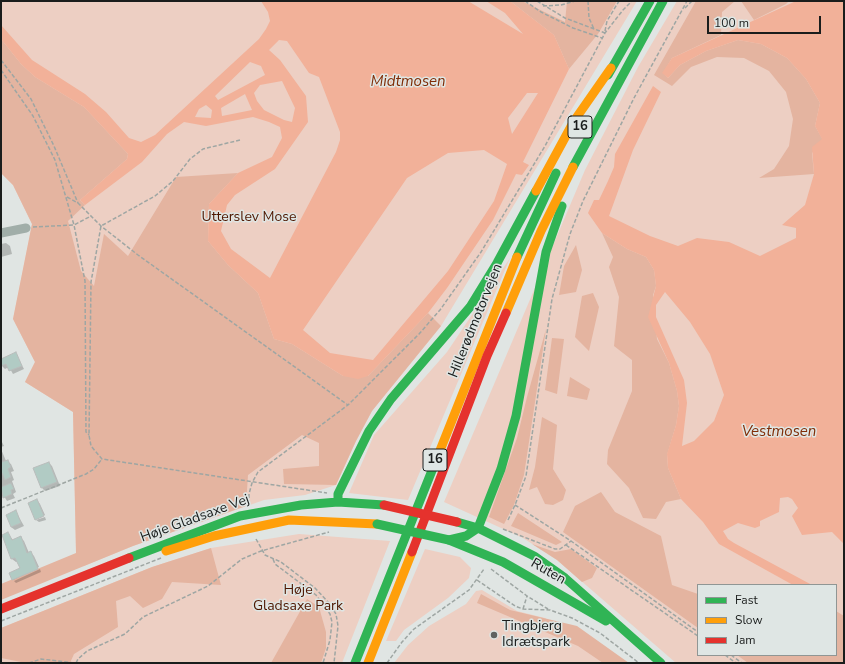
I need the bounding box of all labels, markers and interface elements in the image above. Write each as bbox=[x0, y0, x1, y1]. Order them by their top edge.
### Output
scale bar bbox=[709, 8, 823, 34]
text: 100 m bbox=[714, 15, 749, 31]
water label: Midtmosen bbox=[370, 73, 446, 91]
road number: 16 bbox=[568, 116, 592, 138]
park label: Utterslev Mose bbox=[201, 210, 297, 226]
street label: Hillerødmotorvejen bbox=[445, 262, 507, 380]
water label: Vestmosen bbox=[742, 423, 816, 441]
road number: 16 bbox=[423, 449, 447, 471]
street label: Høje Gladsaxe Vej bbox=[138, 492, 252, 546]
street label: Ruten bbox=[528, 555, 568, 589]
park label: Høje Gladsaxe Park bbox=[253, 583, 343, 616]
legend bbox=[697, 584, 837, 656]
text: Fast bbox=[735, 592, 758, 608]
text: Slow bbox=[735, 612, 763, 628]
place label: Tingbjerg Idrætspark bbox=[502, 619, 570, 652]
marker: Tingbjerg Idrætspark bbox=[489, 630, 499, 640]
text: Jam bbox=[735, 632, 756, 648]

